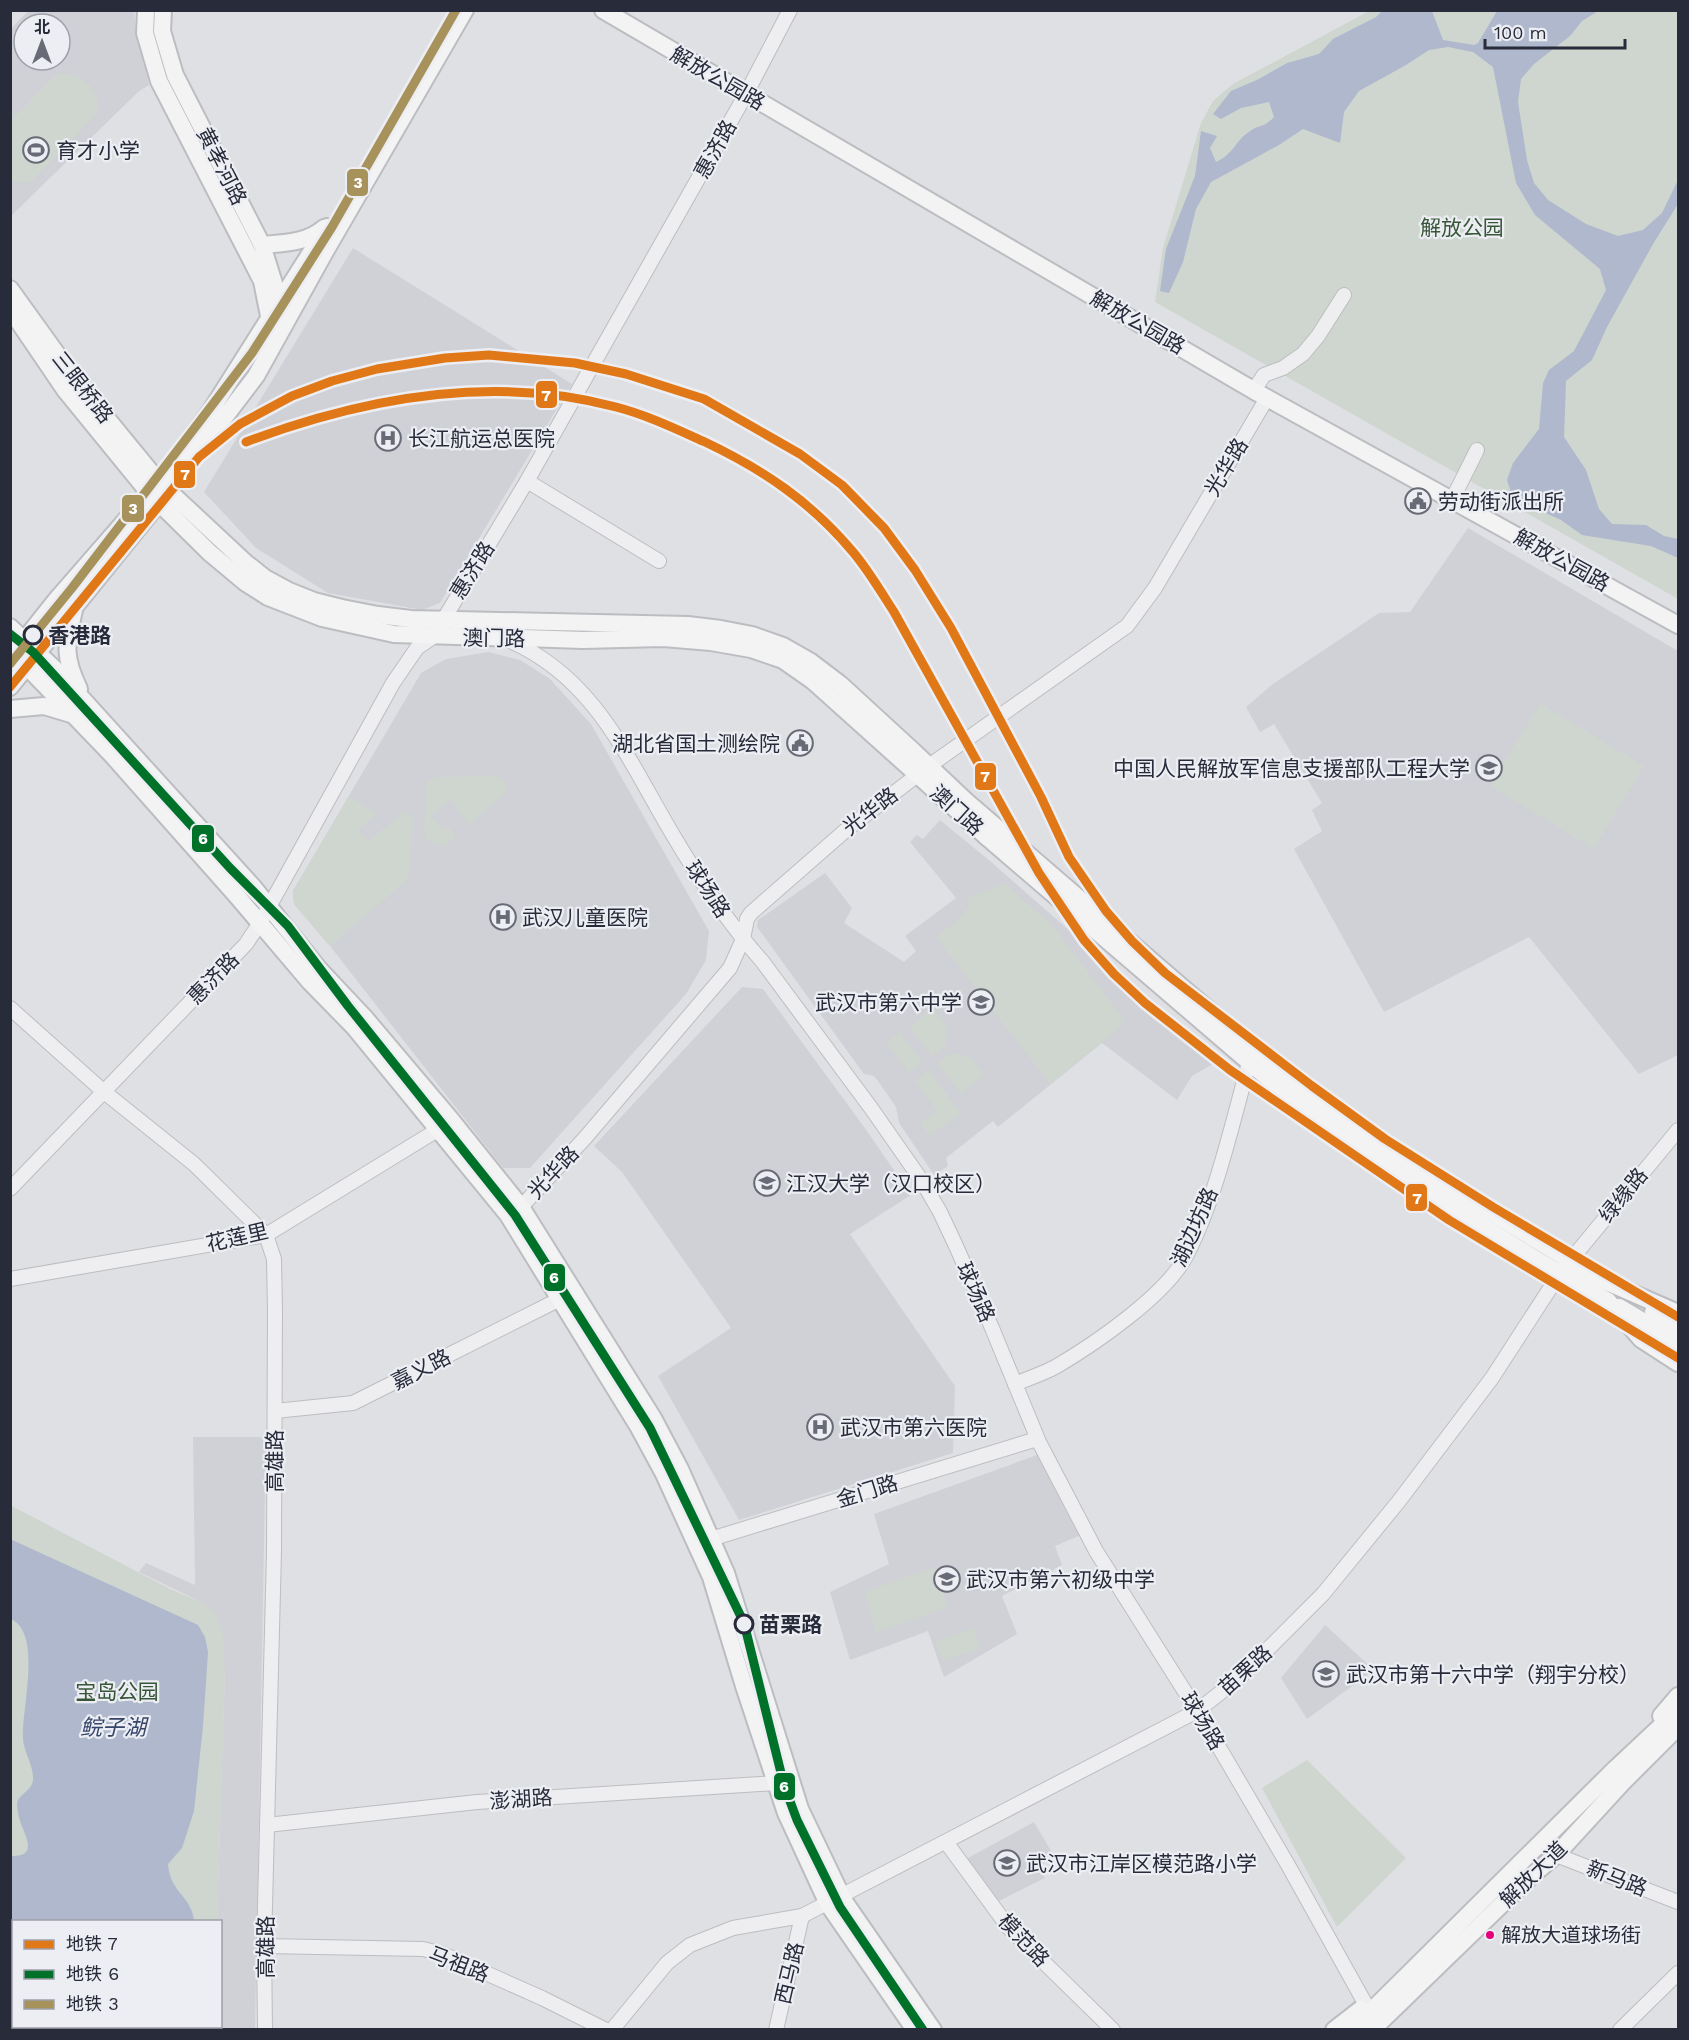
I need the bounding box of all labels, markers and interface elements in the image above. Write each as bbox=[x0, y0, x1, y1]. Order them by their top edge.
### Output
north arrow bbox=[12, 12, 72, 72]
scale bar bbox=[1485, 12, 1624, 50]
text: 北 bbox=[34, 18, 50, 37]
text: 100 m bbox=[1494, 22, 1547, 43]
street label: 解放公园路 bbox=[666, 41, 770, 115]
street label: 惠济路 bbox=[689, 115, 741, 183]
street label: 黄孝河路 bbox=[192, 123, 252, 209]
sports icon: 育才小学 bbox=[21, 135, 51, 165]
place label: 育才小学 bbox=[56, 138, 140, 163]
line badge: 3 bbox=[346, 168, 369, 197]
text: 3 bbox=[353, 173, 363, 192]
park label: 解放公园 bbox=[1420, 215, 1504, 240]
street label: 解放公园路 bbox=[1086, 285, 1190, 359]
street label: 三眼桥路 bbox=[47, 346, 119, 428]
line badge: 7 bbox=[535, 380, 558, 409]
text: 7 bbox=[541, 386, 551, 405]
hospital icon: 长江航运总医院 bbox=[373, 423, 403, 453]
place label: 长江航运总医院 bbox=[408, 426, 555, 451]
street label: 光华路 bbox=[1199, 434, 1253, 500]
line badge: 7 bbox=[173, 460, 196, 489]
text: 7 bbox=[180, 465, 190, 484]
public building icon: 劳动街派出所 bbox=[1403, 486, 1433, 516]
place label: 劳动街派出所 bbox=[1438, 489, 1564, 514]
line badge: 3 bbox=[121, 494, 145, 523]
text: 3 bbox=[128, 499, 138, 518]
street label: 解放公园路 bbox=[1510, 524, 1614, 596]
street label: 惠济路 bbox=[445, 537, 499, 603]
place label: 香港路 bbox=[48, 623, 111, 648]
marker: 香港路 bbox=[23, 625, 43, 645]
street label: 澳门路 bbox=[462, 625, 526, 651]
public building icon: 湖北省国土测绘院 bbox=[785, 728, 815, 758]
place label: 湖北省国土测绘院 bbox=[612, 731, 780, 756]
school or university icon: 中国人民解放军信息支援部队工程大学 bbox=[1474, 753, 1504, 783]
place label: 中国人民解放军信息支援部队工程大学 bbox=[1113, 756, 1470, 781]
line badge: 7 bbox=[974, 762, 997, 791]
text: 7 bbox=[980, 767, 990, 786]
street label: 澳门路 bbox=[925, 780, 989, 840]
street label: 光华路 bbox=[837, 782, 903, 840]
line badge: 6 bbox=[191, 824, 215, 853]
text: 6 bbox=[198, 829, 208, 848]
street label: 球场路 bbox=[680, 856, 736, 922]
hospital icon: 武汉儿童医院 bbox=[488, 902, 518, 932]
place label: 武汉儿童医院 bbox=[522, 905, 648, 930]
street label: 惠济路 bbox=[182, 947, 244, 1009]
school or university icon: 武汉市第六中学 bbox=[966, 987, 996, 1017]
place label: 武汉市第六中学 bbox=[815, 990, 962, 1015]
street label: 光华路 bbox=[522, 1140, 584, 1204]
street label: 绿缘路 bbox=[1593, 1163, 1653, 1227]
school or university icon: 江汉大学（汉口校区） bbox=[752, 1168, 782, 1198]
place label: 江汉大学（汉口校区） bbox=[786, 1171, 996, 1196]
line badge: 7 bbox=[1405, 1183, 1428, 1212]
street label: 湖边坊路 bbox=[1165, 1184, 1223, 1270]
text: 7 bbox=[1412, 1189, 1422, 1208]
street label: 花莲里 bbox=[203, 1218, 271, 1256]
street label: 球场路 bbox=[952, 1258, 1000, 1326]
line badge: 6 bbox=[543, 1263, 566, 1292]
text: 6 bbox=[549, 1268, 559, 1287]
street label: 嘉义路 bbox=[387, 1344, 455, 1394]
hospital icon: 武汉市第六医院 bbox=[805, 1412, 835, 1442]
place label: 武汉市第六医院 bbox=[840, 1415, 987, 1440]
street label: 高雄路 bbox=[262, 1430, 287, 1493]
street label: 金门路 bbox=[833, 1470, 901, 1512]
school or university icon: 武汉市第六初级中学 bbox=[932, 1564, 962, 1594]
place label: 武汉市第六初级中学 bbox=[966, 1567, 1155, 1592]
place label: 苗栗路 bbox=[759, 1612, 822, 1637]
marker: 苗栗路 bbox=[734, 1614, 754, 1634]
street label: 苗栗路 bbox=[1213, 1640, 1277, 1700]
school or university icon: 武汉市第十六中学（翔宇分校） bbox=[1311, 1659, 1341, 1689]
place label: 武汉市第十六中学（翔宇分校） bbox=[1346, 1662, 1640, 1687]
park label: 宝岛公园 bbox=[75, 1679, 159, 1704]
street label: 球场路 bbox=[1176, 1688, 1230, 1754]
water label: 鲩子湖 bbox=[80, 1715, 149, 1740]
line badge: 6 bbox=[773, 1772, 796, 1801]
text: 6 bbox=[779, 1777, 789, 1796]
street label: 澎湖路 bbox=[489, 1784, 553, 1814]
street label: 解放大道 bbox=[1494, 1836, 1572, 1912]
school or university icon: 武汉市江岸区模范路小学 bbox=[992, 1848, 1022, 1878]
place label: 武汉市江岸区模范路小学 bbox=[1026, 1851, 1257, 1876]
street label: 新马路 bbox=[1583, 1855, 1651, 1901]
street label: 模范路 bbox=[993, 1908, 1055, 1972]
street label: 高雄路 bbox=[253, 1916, 278, 1979]
legend bbox=[12, 1920, 222, 2028]
place label: 解放大道球场街 bbox=[1501, 1923, 1641, 1947]
marker: 解放大道球场街 bbox=[1484, 1929, 1496, 1941]
text: 地铁 7 bbox=[66, 1933, 118, 1954]
street label: 西马路 bbox=[770, 1939, 808, 2007]
street label: 马祖路 bbox=[425, 1941, 493, 1987]
text: 地铁 6 bbox=[66, 1963, 119, 1984]
text: 地铁 3 bbox=[66, 1993, 119, 2014]

